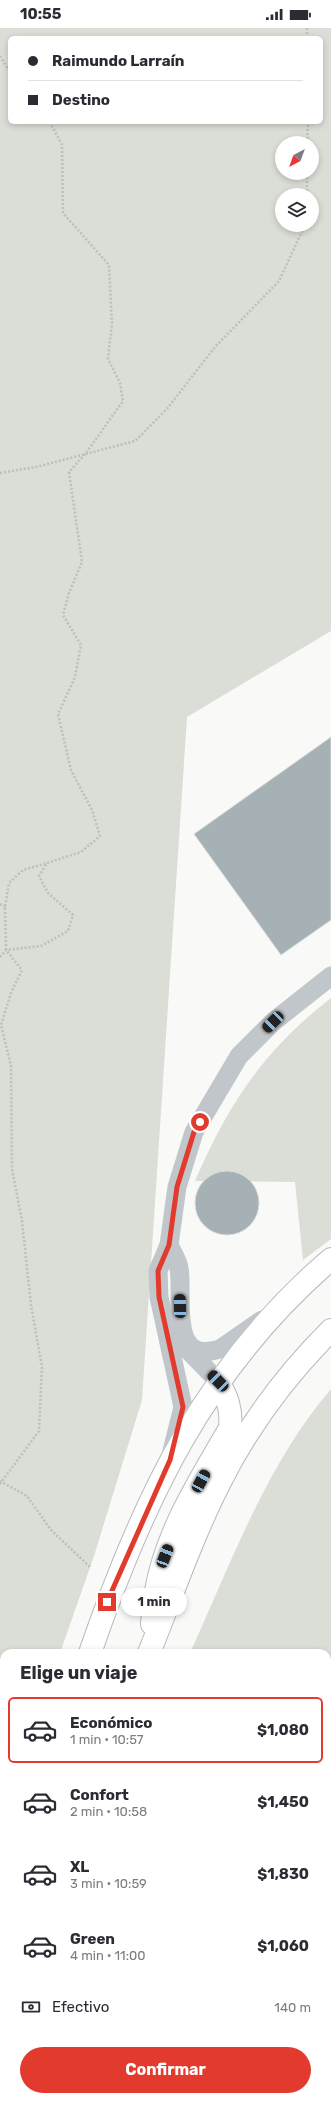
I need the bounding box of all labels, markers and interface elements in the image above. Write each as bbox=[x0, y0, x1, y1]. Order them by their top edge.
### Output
text: 10:55 bbox=[20, 5, 61, 23]
text: Raimundo Larraín bbox=[52, 52, 184, 70]
text: Destino bbox=[52, 91, 110, 109]
north arrow bbox=[275, 136, 319, 180]
map controls bbox=[275, 136, 319, 232]
button: layers bbox=[275, 188, 319, 232]
car bbox=[260, 1009, 286, 1035]
route start bbox=[191, 1113, 209, 1131]
car bbox=[174, 1294, 186, 1318]
car bbox=[205, 1368, 231, 1394]
car bbox=[190, 1468, 212, 1494]
car bbox=[155, 1543, 175, 1569]
callout: 1 min bbox=[121, 1588, 187, 1616]
route end bbox=[98, 1593, 116, 1611]
text: 1 min bbox=[137, 1594, 171, 1609]
text: Elige un viaje bbox=[20, 1662, 137, 1684]
icon: car bbox=[22, 1712, 58, 1748]
text: Económico bbox=[70, 1714, 152, 1732]
text: $1,080 bbox=[257, 1721, 309, 1739]
text: 1 min · 10:57 bbox=[70, 1732, 144, 1747]
icon: car bbox=[22, 1784, 58, 1820]
text: Confort bbox=[70, 1786, 129, 1804]
text: $1,450 bbox=[257, 1793, 309, 1811]
text: 2 min · 10:58 bbox=[70, 1804, 147, 1819]
icon: car bbox=[22, 1856, 58, 1892]
text: XL bbox=[70, 1858, 89, 1876]
text: $1,830 bbox=[257, 1865, 309, 1883]
text: 3 min · 10:59 bbox=[70, 1876, 147, 1891]
icon: car bbox=[22, 1928, 58, 1964]
text: Green bbox=[70, 1930, 115, 1948]
text: $1,060 bbox=[257, 1937, 309, 1955]
text: 4 min · 11:00 bbox=[70, 1948, 145, 1963]
icon: cash bbox=[20, 1996, 42, 2018]
text: Efectivo bbox=[52, 1998, 109, 2016]
text: 140 m bbox=[274, 2000, 311, 2015]
button: Confirmar bbox=[20, 2047, 311, 2093]

